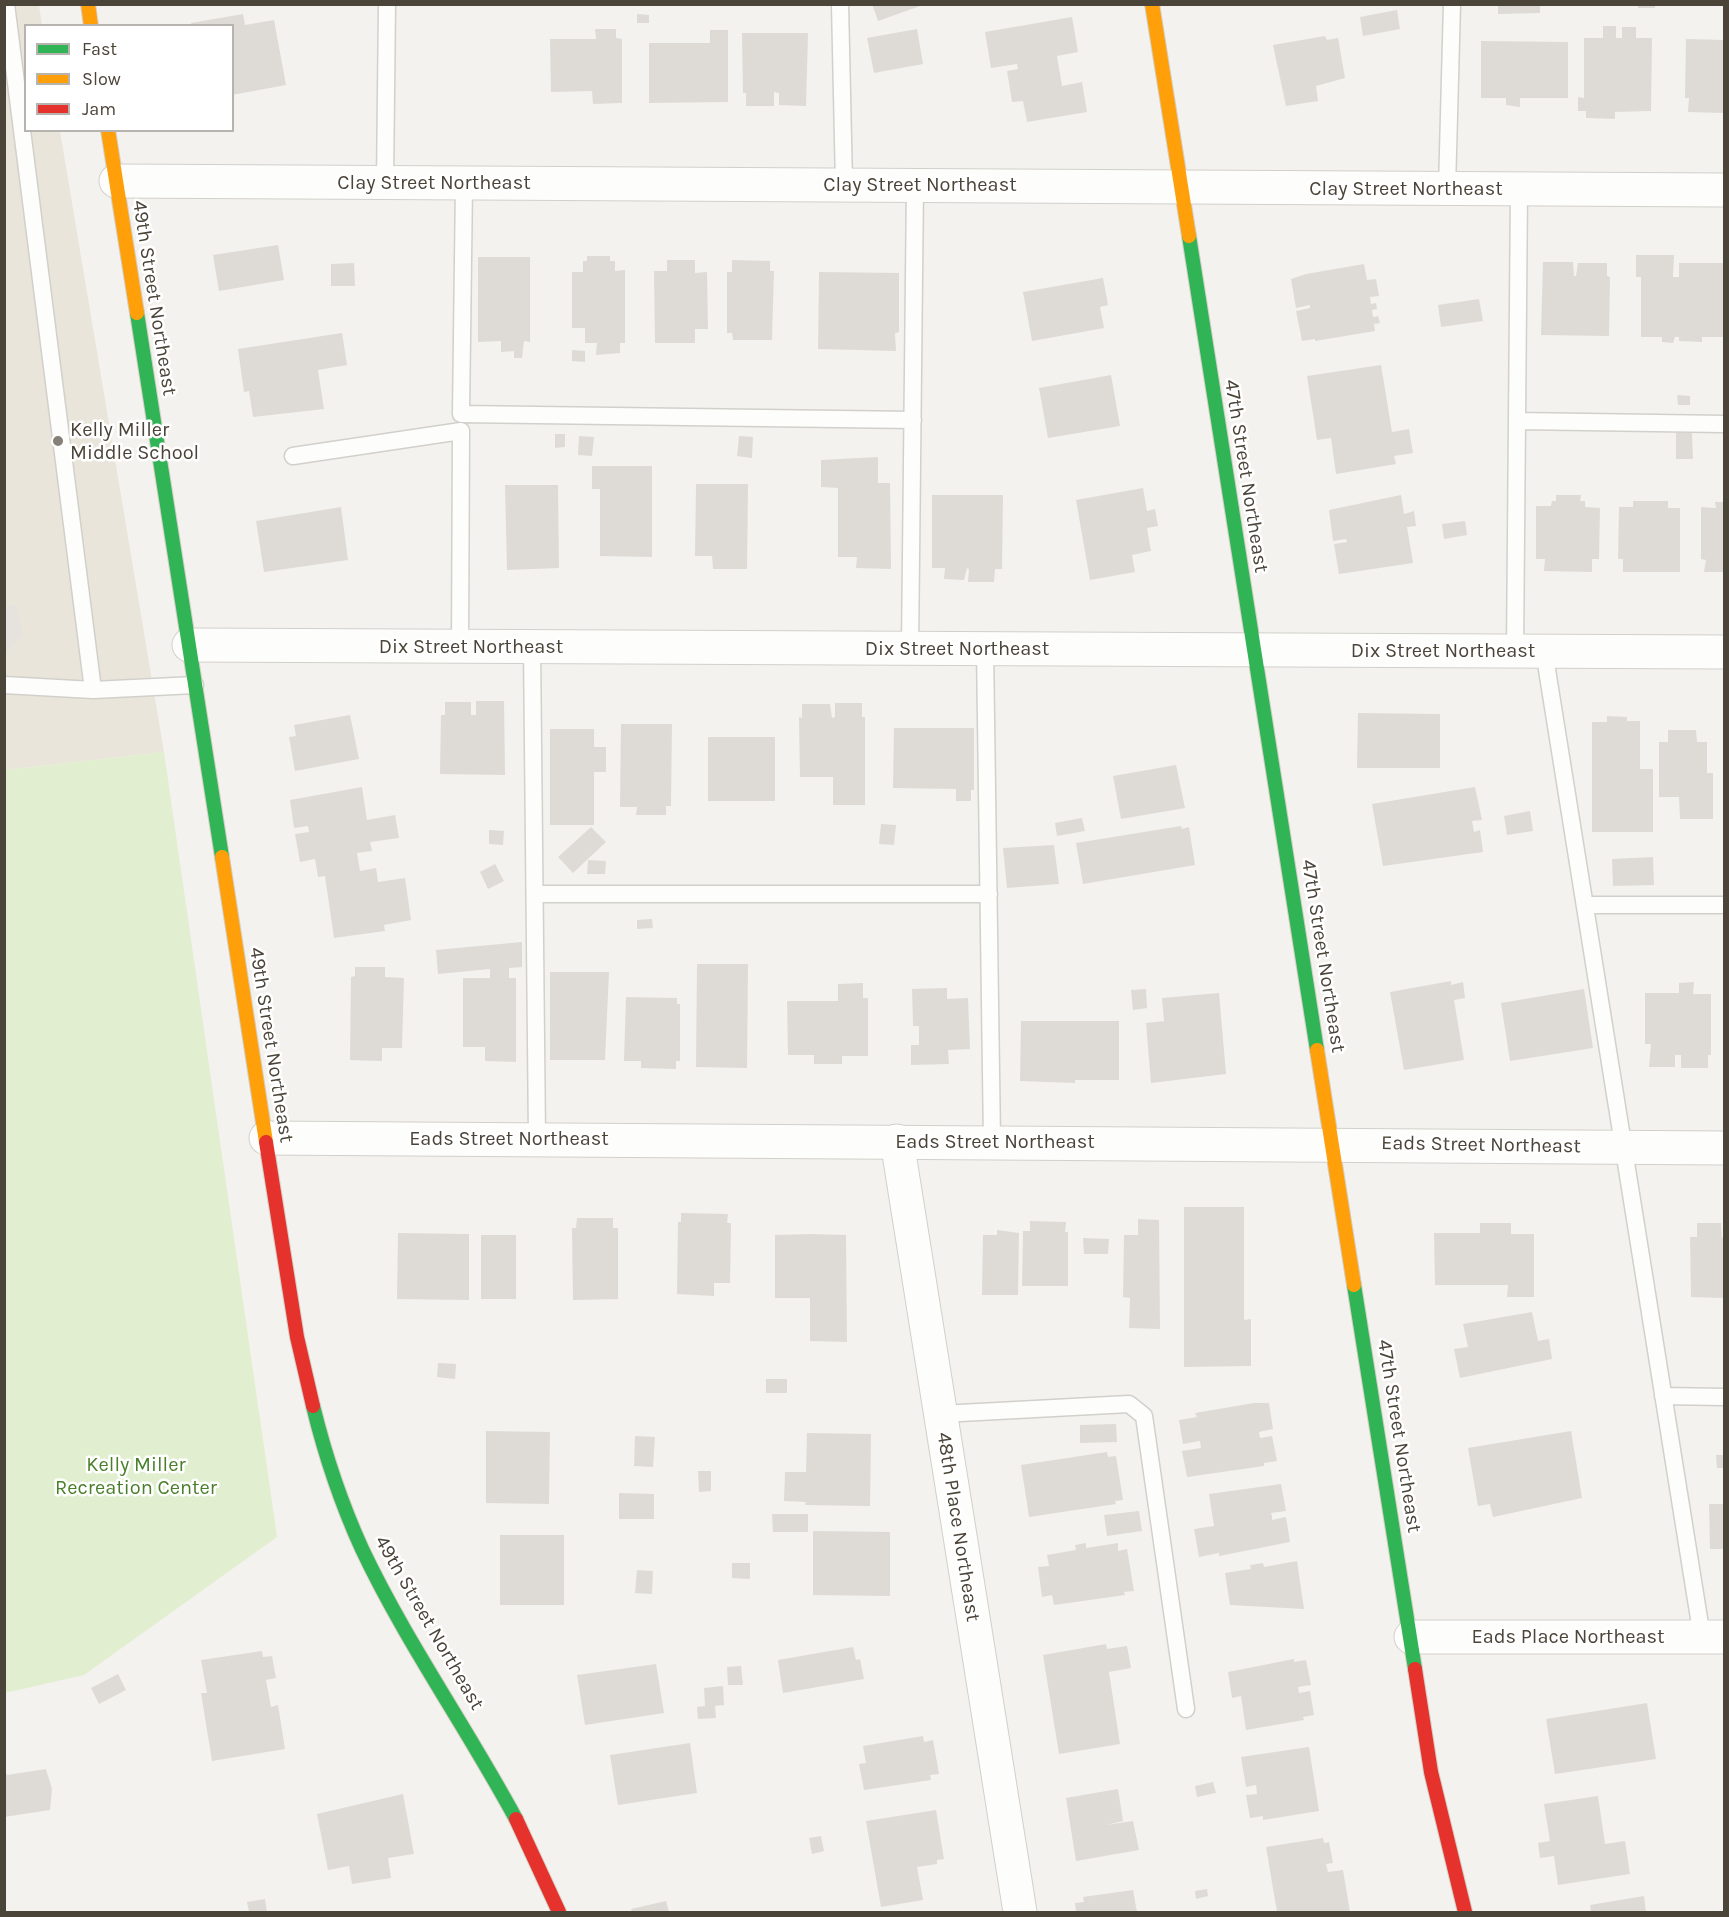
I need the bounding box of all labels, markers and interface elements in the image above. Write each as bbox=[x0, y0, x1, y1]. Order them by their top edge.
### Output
legend bbox=[24, 24, 234, 132]
text: Fast bbox=[82, 38, 117, 60]
text: Slow bbox=[82, 68, 121, 90]
text: Jam bbox=[82, 98, 116, 120]
street label: Clay Street Northeast bbox=[337, 171, 531, 195]
street label: Clay Street Northeast bbox=[823, 173, 1017, 197]
street label: Clay Street Northeast bbox=[1309, 177, 1503, 201]
street label: 49th Street Northeast bbox=[127, 199, 181, 397]
street label: 47th Street Northeast bbox=[1219, 378, 1273, 574]
place label: Kelly Miller Middle School bbox=[70, 418, 199, 465]
marker: Kelly Miller Middle School bbox=[51, 434, 65, 448]
street label: Dix Street Northeast bbox=[379, 635, 563, 659]
street label: Dix Street Northeast bbox=[865, 637, 1049, 661]
street label: Dix Street Northeast bbox=[1351, 639, 1535, 663]
street label: 47th Street Northeast bbox=[1296, 858, 1350, 1054]
street label: 49th Street Northeast bbox=[244, 946, 298, 1144]
street label: Eads Street Northeast bbox=[409, 1127, 609, 1151]
street label: Eads Street Northeast bbox=[895, 1130, 1095, 1154]
street label: Eads Street Northeast bbox=[1381, 1131, 1581, 1159]
street label: 47th Street Northeast bbox=[1372, 1338, 1426, 1534]
street label: 48th Place Northeast bbox=[931, 1431, 985, 1623]
park label: Kelly Miller Recreation Center bbox=[55, 1453, 217, 1500]
street label: 49th Street Northeast bbox=[369, 1531, 489, 1715]
street label: Eads Place Northeast bbox=[1471, 1625, 1665, 1649]

